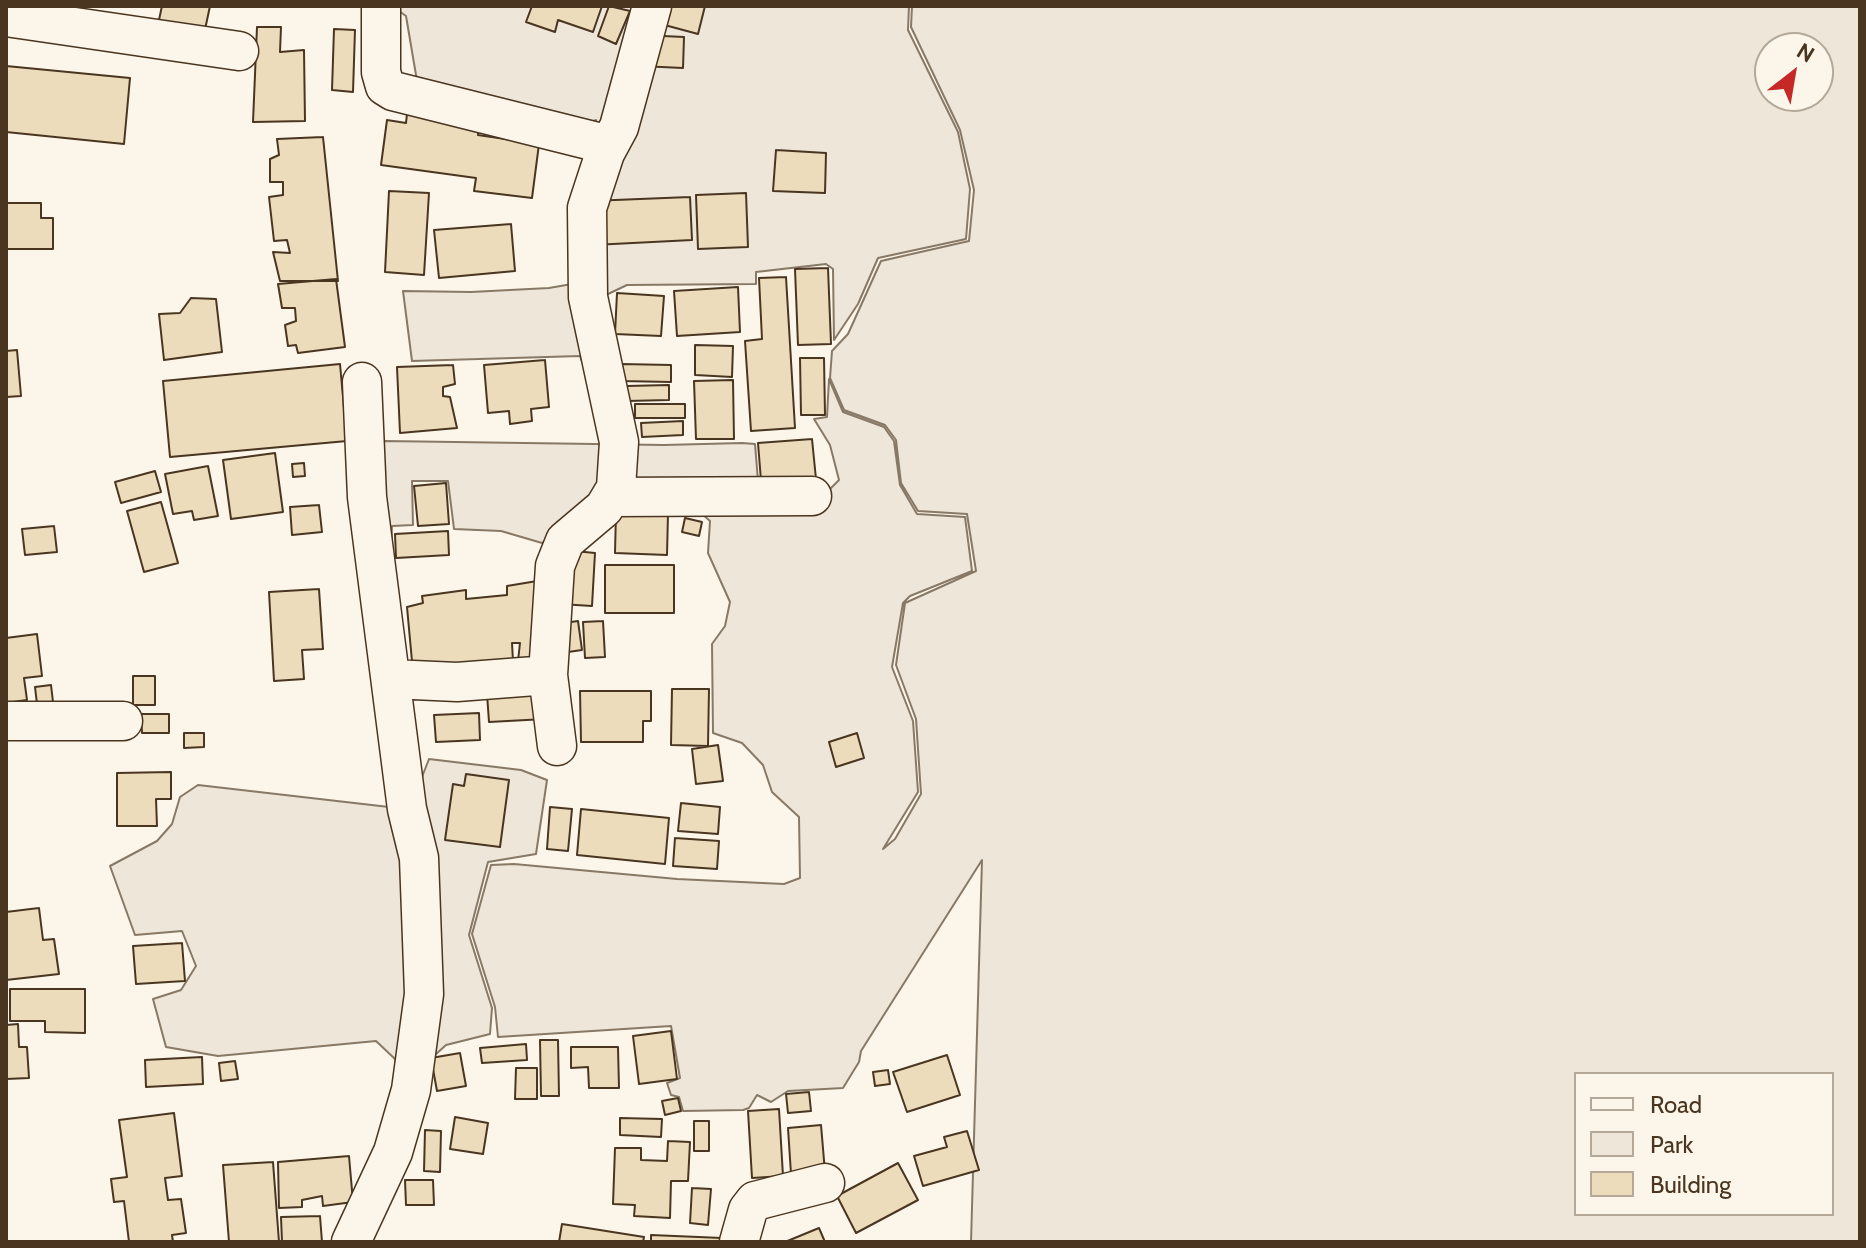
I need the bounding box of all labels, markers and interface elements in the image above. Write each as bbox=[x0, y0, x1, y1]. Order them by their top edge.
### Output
north arrow bbox=[1754, 32, 1834, 112]
text: N bbox=[1792, 37, 1819, 68]
legend bbox=[1574, 1072, 1834, 1216]
text: Road bbox=[1650, 1090, 1702, 1119]
text: Park bbox=[1650, 1130, 1693, 1159]
text: Building bbox=[1650, 1170, 1731, 1199]

